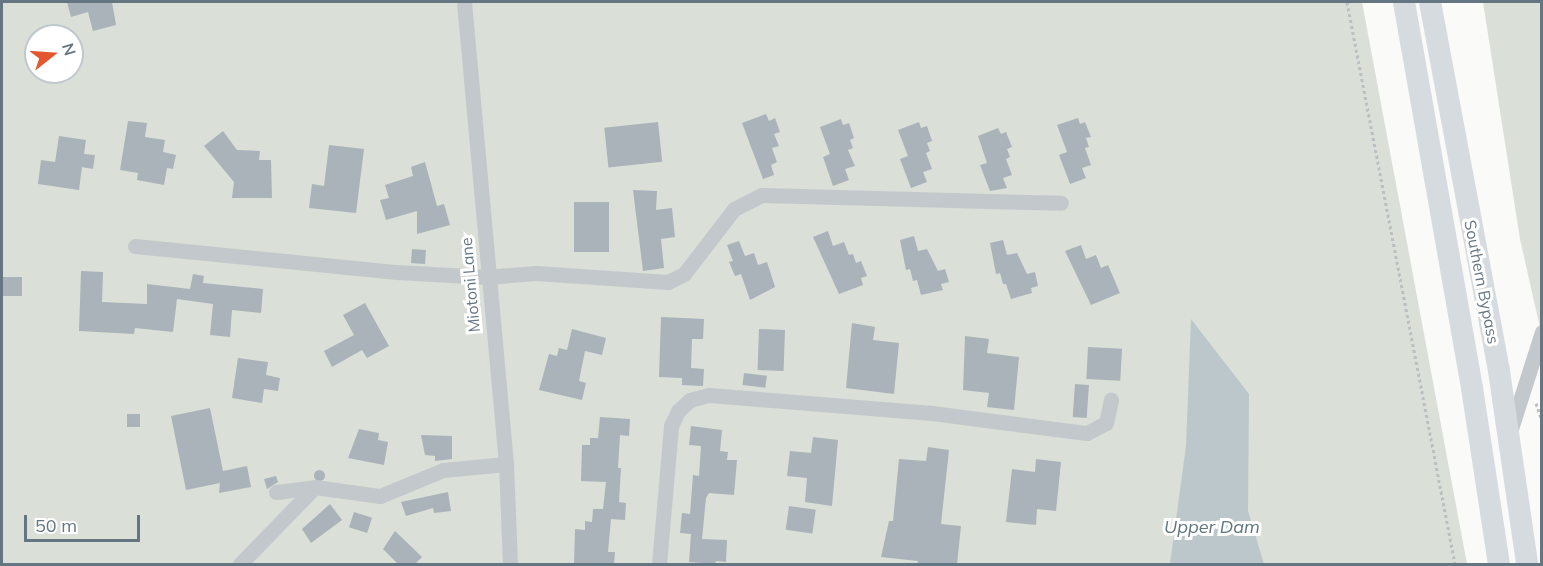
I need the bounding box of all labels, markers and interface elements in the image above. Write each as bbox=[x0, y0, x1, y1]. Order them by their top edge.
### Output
north arrow bbox=[24, 24, 84, 84]
text: N bbox=[58, 41, 81, 58]
street label: Southern Bypass bbox=[1461, 218, 1503, 346]
street label: Miotoni Lane bbox=[456, 237, 484, 333]
scale bar bbox=[27, 503, 142, 541]
text: 50 m bbox=[35, 514, 77, 537]
water label: Upper Dam bbox=[1164, 516, 1260, 538]

